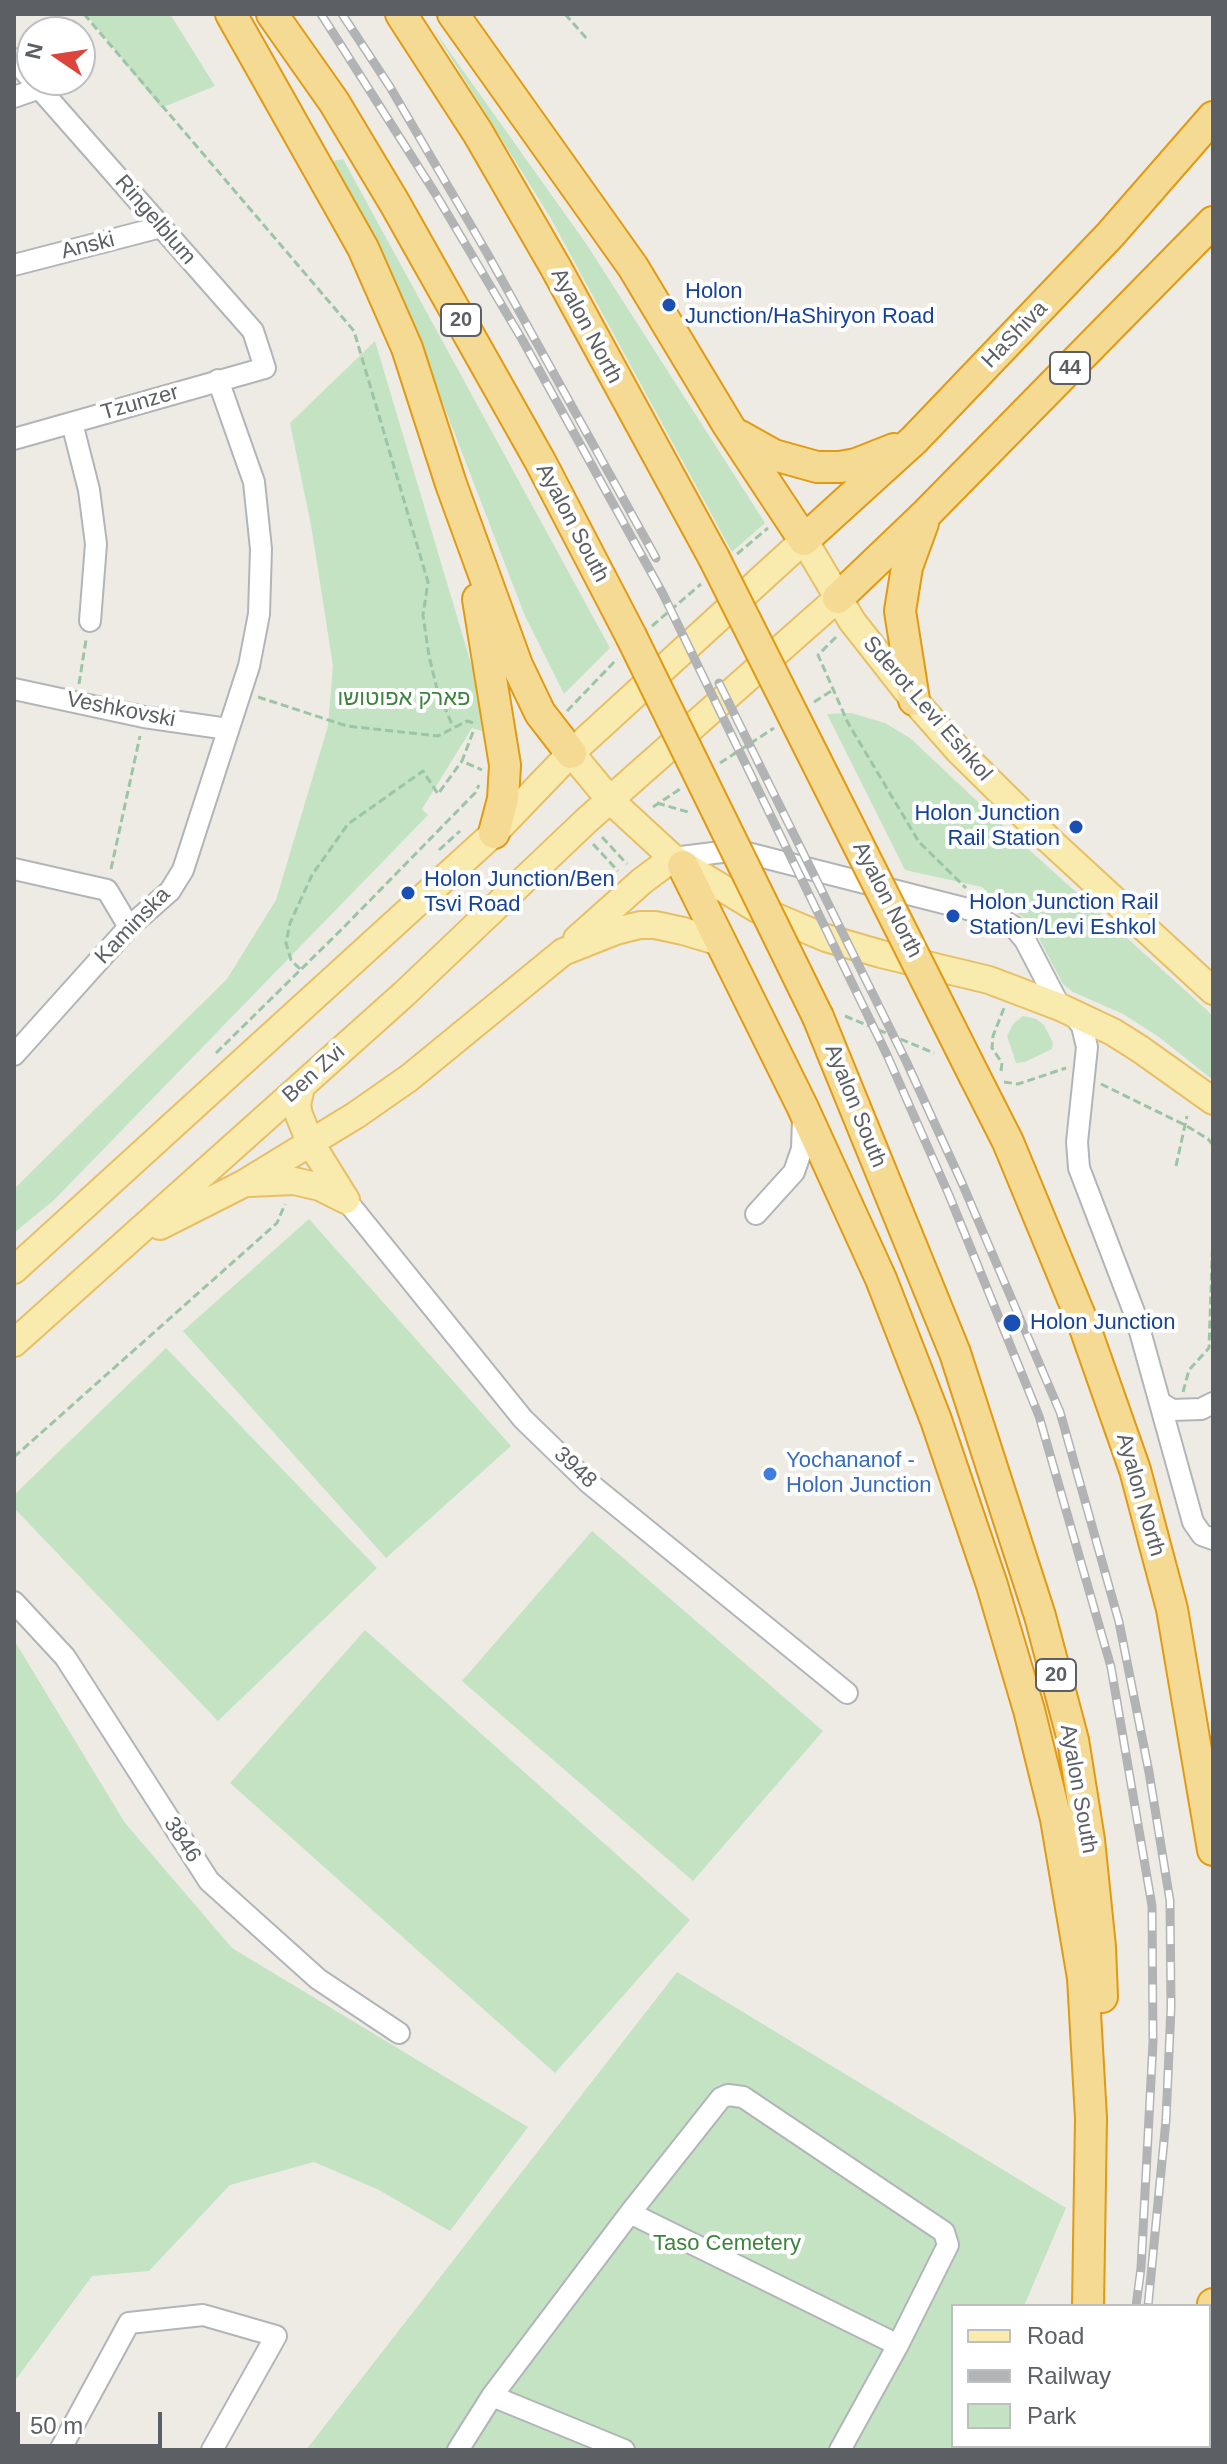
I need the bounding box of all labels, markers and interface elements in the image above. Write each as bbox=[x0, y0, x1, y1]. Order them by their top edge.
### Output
north arrow bbox=[16, 16, 96, 96]
text: N bbox=[20, 40, 48, 61]
street label: Ringelblum bbox=[109, 170, 201, 270]
street label: Anski bbox=[59, 227, 117, 265]
street label: Ayalon North bbox=[545, 264, 627, 388]
place label: Holon Junction/HaShiryon Road bbox=[685, 279, 934, 330]
marker: Holon Junction/HaShiryon Road bbox=[660, 296, 678, 314]
street label: HaShiva bbox=[977, 296, 1053, 374]
road number: 20 bbox=[441, 304, 481, 336]
road number: 44 bbox=[1050, 352, 1090, 384]
street label: Tzunzer bbox=[98, 379, 182, 427]
street label: Ayalon South bbox=[530, 459, 614, 587]
street label: Sderot Levi Eshkol bbox=[857, 631, 997, 787]
park label: פארק אפוטושו bbox=[338, 686, 470, 712]
street label: Veshkovski bbox=[64, 687, 178, 733]
place label: Holon Junction Rail Station bbox=[914, 801, 1060, 852]
marker: Holon Junction Rail Station bbox=[1067, 818, 1085, 836]
street label: Ayalon North bbox=[846, 838, 928, 962]
place label: Holon Junction/Ben Tsvi Road bbox=[424, 867, 615, 918]
street label: Kaminska bbox=[90, 882, 176, 970]
marker: Holon Junction/Ben Tsvi Road bbox=[399, 884, 417, 902]
place label: Holon Junction Rail Station/Levi Eshkol bbox=[969, 890, 1159, 942]
marker: Holon Junction Rail Station/Levi Eshkol bbox=[944, 907, 962, 925]
street label: Ben Zvi bbox=[277, 1039, 351, 1109]
street label: Ayalon South bbox=[818, 1041, 892, 1171]
place label: Holon Junction bbox=[1030, 1310, 1176, 1336]
marker: Holon Junction bbox=[1001, 1312, 1023, 1334]
street label: Ayalon North bbox=[1110, 1430, 1170, 1560]
street label: 3948 bbox=[548, 1442, 602, 1494]
place label: Yochananof - Holon Junction bbox=[786, 1448, 932, 1500]
marker: Yochananof - Holon Junction bbox=[761, 1465, 779, 1483]
road number: 20 bbox=[1036, 1659, 1076, 1691]
street label: Ayalon South bbox=[1054, 1722, 1102, 1856]
street label: 3846 bbox=[158, 1812, 206, 1868]
park label: Taso Cemetery bbox=[653, 2231, 801, 2257]
legend bbox=[951, 2304, 1211, 2448]
text: Road bbox=[1027, 2322, 1084, 2349]
text: Railway bbox=[1027, 2362, 1111, 2389]
scale bar bbox=[20, 2396, 166, 2446]
text: Park bbox=[1027, 2402, 1076, 2429]
text: 50 m bbox=[30, 2412, 83, 2439]

